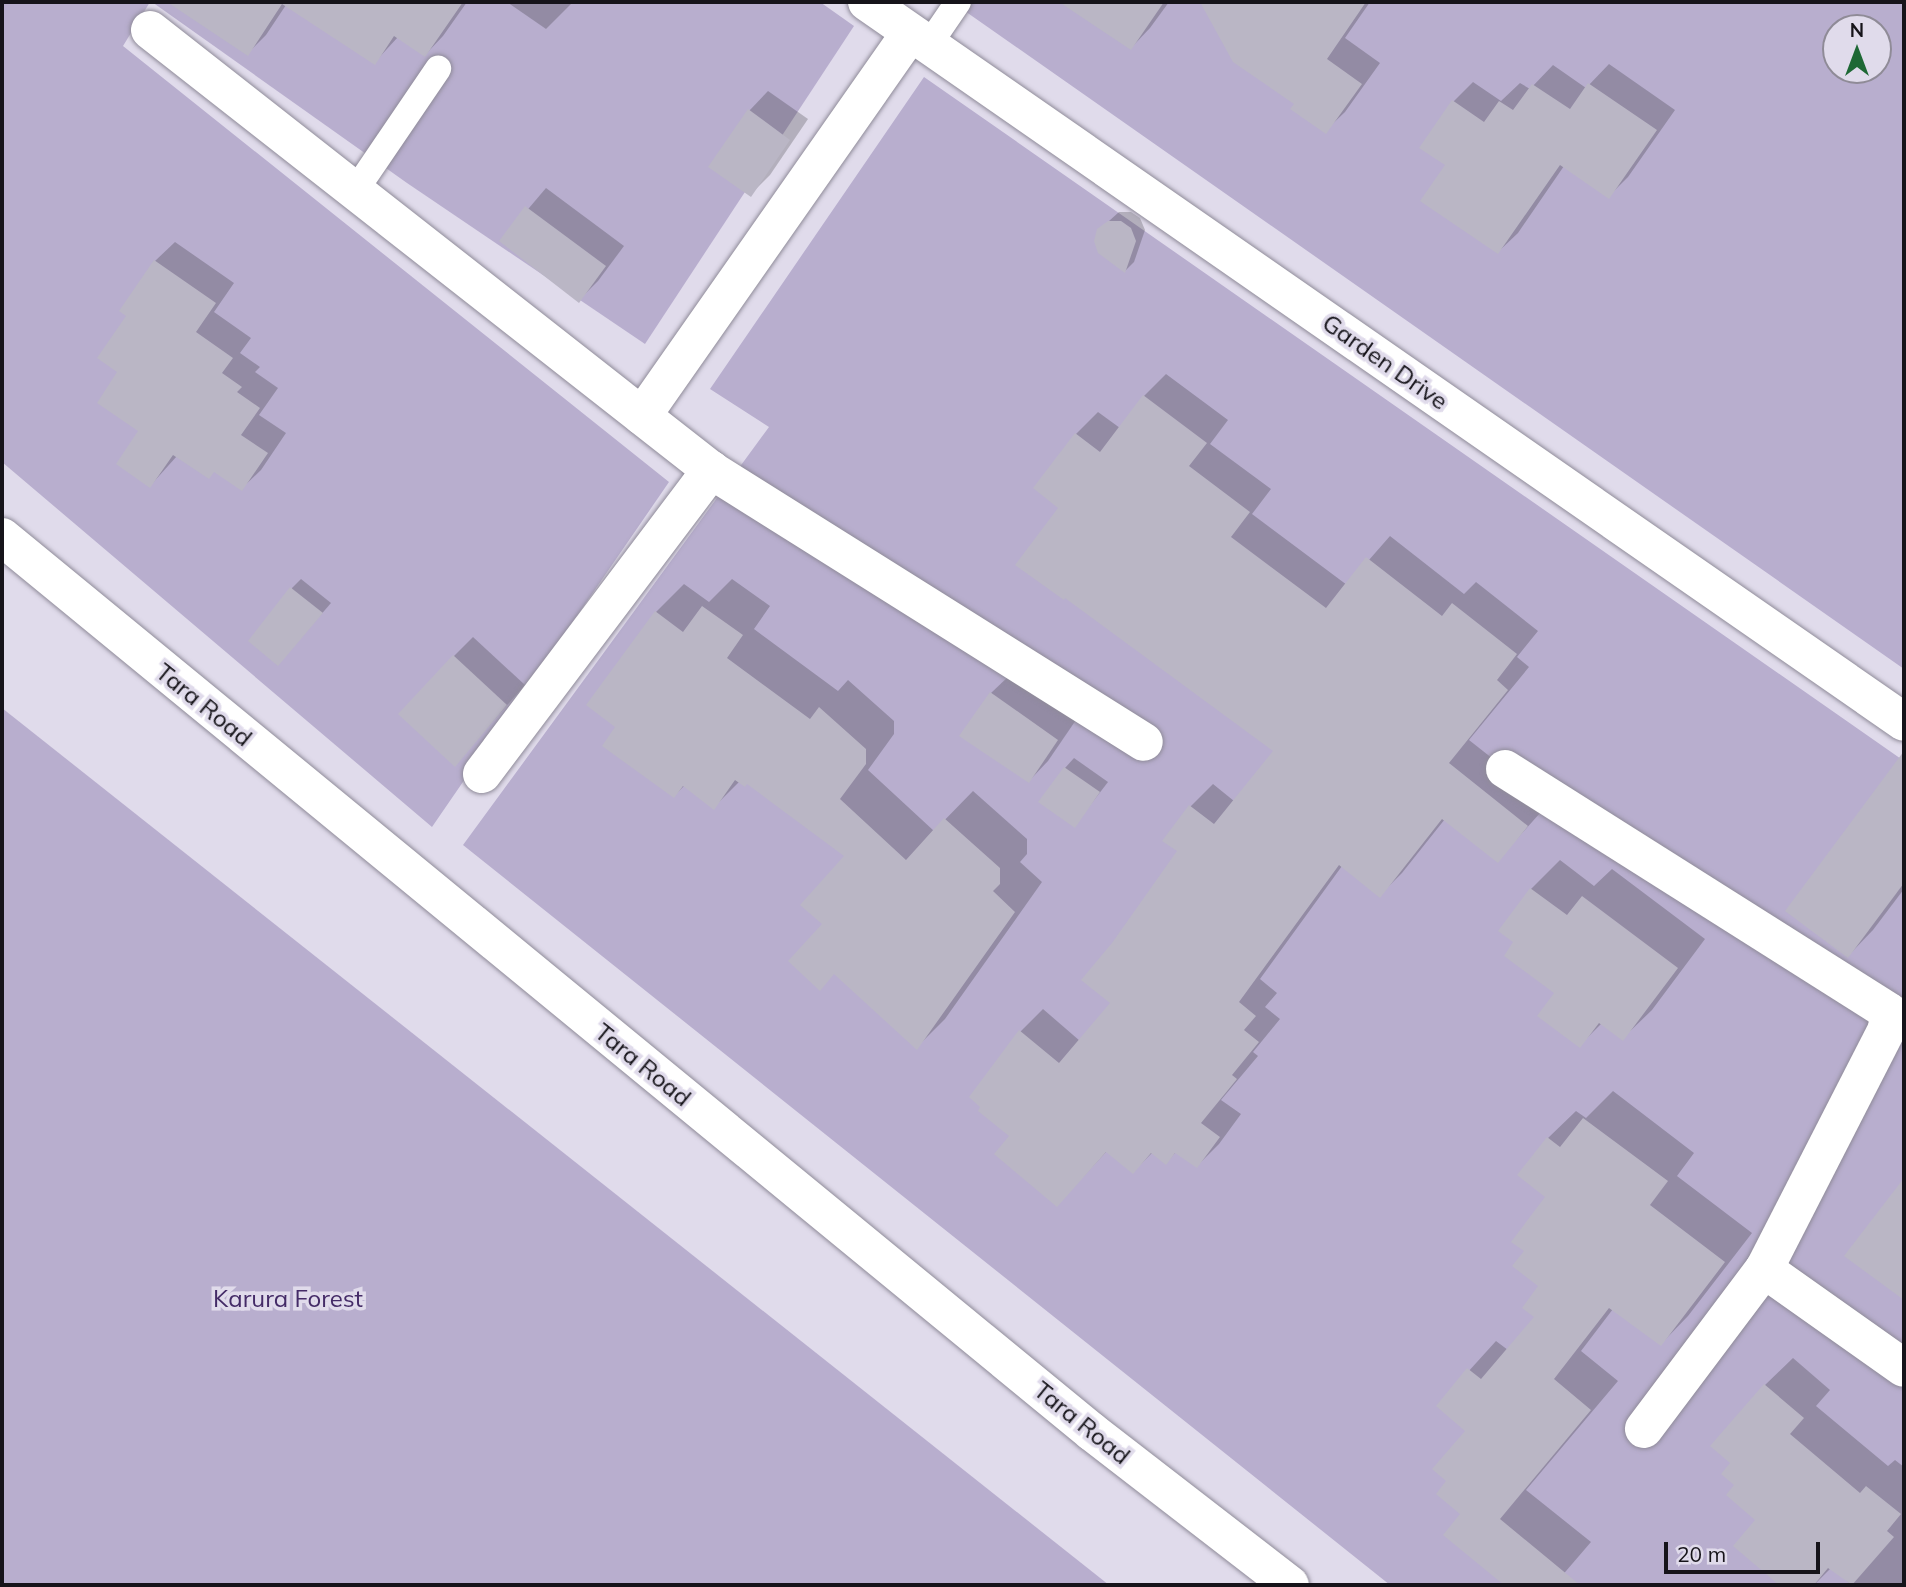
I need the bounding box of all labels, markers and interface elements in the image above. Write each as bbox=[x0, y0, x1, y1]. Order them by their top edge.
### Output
north arrow bbox=[1822, 14, 1892, 84]
text: N bbox=[1850, 18, 1864, 42]
street label: Garden Drive bbox=[1317, 308, 1453, 416]
street label: Tara Road bbox=[150, 658, 258, 752]
street label: Tara Road bbox=[589, 1018, 697, 1112]
park label: Karura Forest bbox=[213, 1285, 363, 1313]
street label: Tara Road bbox=[1028, 1376, 1136, 1470]
scale bar bbox=[1668, 1528, 1824, 1572]
text: 20 m bbox=[1677, 1541, 1726, 1567]

